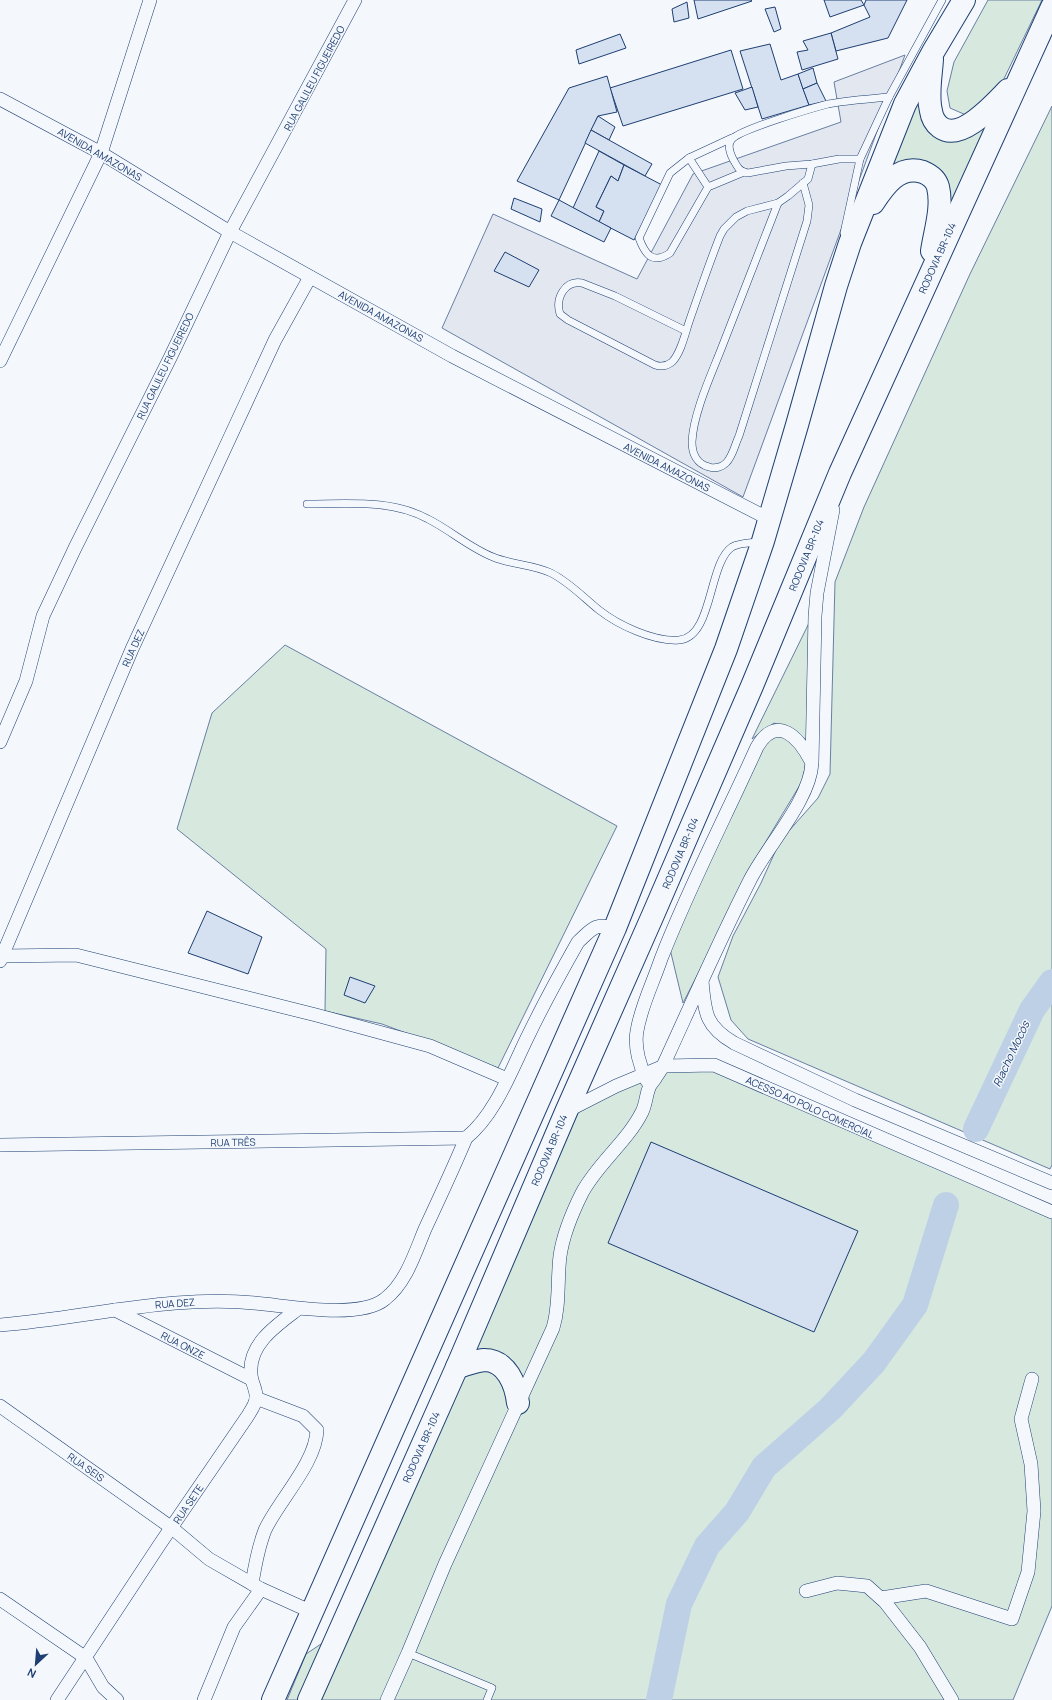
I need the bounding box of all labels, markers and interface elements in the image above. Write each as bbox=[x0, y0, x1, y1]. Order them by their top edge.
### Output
street label: RUA GALILEU FIGUEIREDO bbox=[280, 23, 348, 133]
street label: AVENIDA AMAZONAS bbox=[55, 124, 145, 184]
street label: RODOVIA BR-104 bbox=[915, 220, 959, 296]
street label: AVENIDA AMAZONAS bbox=[336, 287, 426, 345]
street label: RUA GALILEU FIGUEIREDO bbox=[133, 310, 197, 422]
street label: AVENIDA AMAZONAS bbox=[621, 439, 713, 495]
street label: RODOVIA BR-104 bbox=[785, 517, 827, 593]
street label: RUA DEZ bbox=[118, 627, 148, 669]
street label: RODOVIA BR-104 bbox=[659, 815, 701, 891]
water label: Riacho Mocós bbox=[989, 1017, 1033, 1089]
street label: ACESSO AO POLO COMERCIAL bbox=[744, 1072, 876, 1142]
street label: RODOVIA BR-104 bbox=[528, 1112, 570, 1188]
street label: RUA TRÊS bbox=[210, 1135, 256, 1149]
street label: RUA DEZ bbox=[155, 1295, 195, 1311]
street label: RUA ONZE bbox=[159, 1328, 208, 1362]
street label: RODOVIA BR-104 bbox=[399, 1409, 443, 1485]
street label: RUA SEIS bbox=[65, 1449, 107, 1485]
street label: RUA SETE bbox=[170, 1481, 207, 1527]
north arrow bbox=[16, 1644, 56, 1684]
text: N bbox=[24, 1665, 38, 1682]

